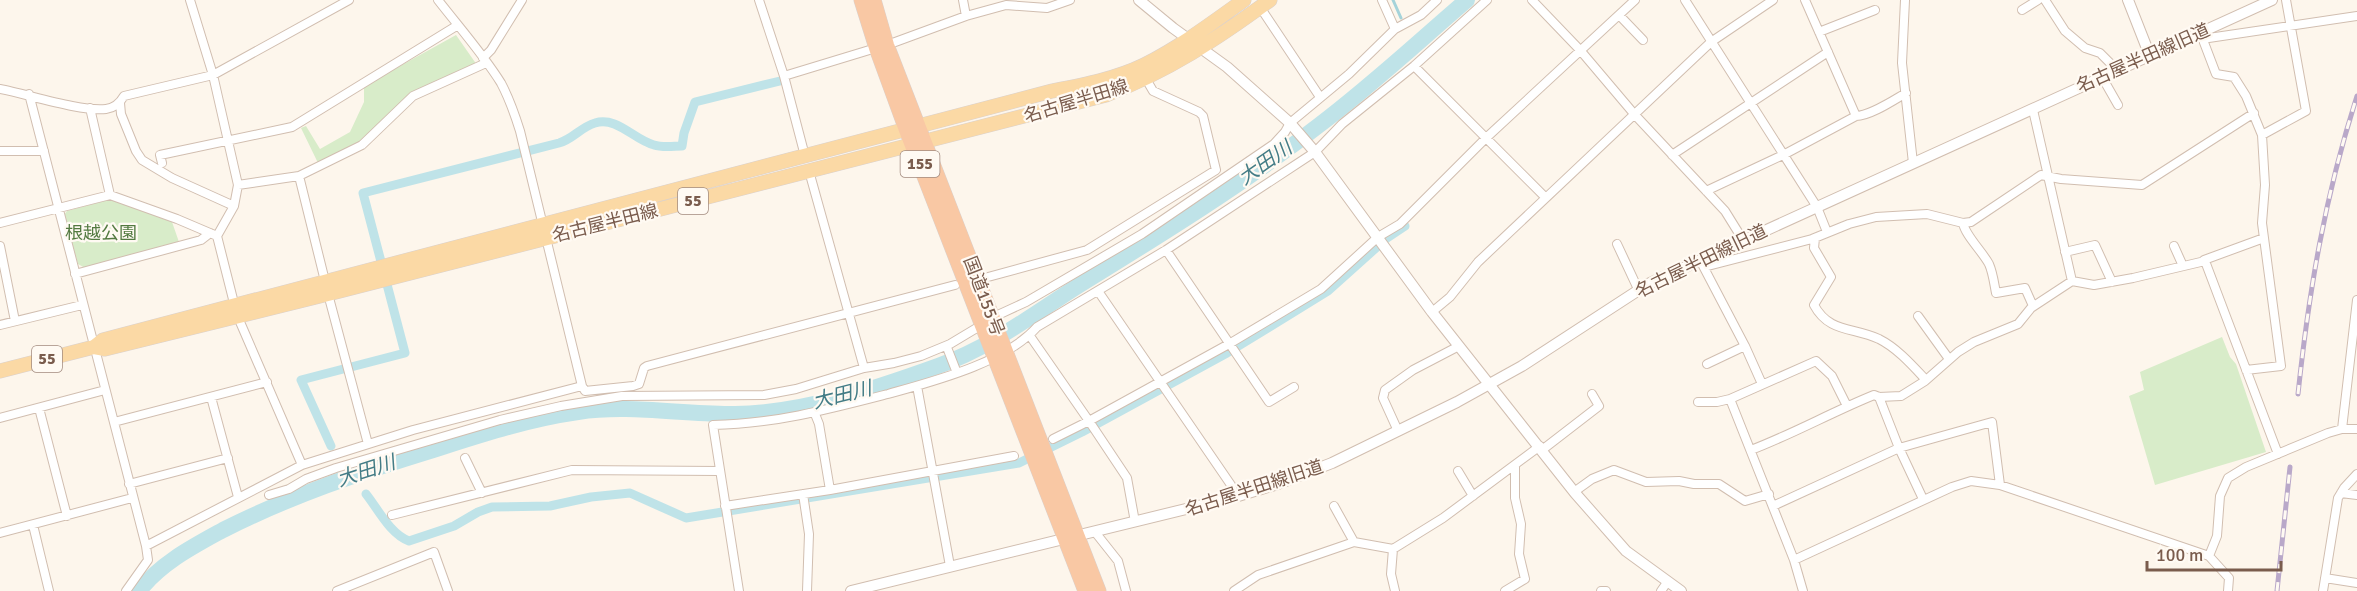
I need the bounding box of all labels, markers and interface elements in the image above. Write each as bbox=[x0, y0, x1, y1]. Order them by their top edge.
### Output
street label: 名古屋半田線旧道 bbox=[2073, 19, 2213, 97]
street label: 名古屋半田線 bbox=[1021, 75, 1131, 127]
water label: 大田川 bbox=[1233, 134, 1298, 190]
road number: 155 bbox=[900, 151, 940, 177]
road number: 55 bbox=[678, 188, 708, 214]
street label: 名古屋半田線 bbox=[550, 199, 660, 247]
street label: 名古屋半田線旧道 bbox=[1631, 220, 1771, 302]
park label: 根越公園 bbox=[65, 222, 137, 244]
street label: 国道155号 bbox=[959, 253, 1009, 339]
road number: 55 bbox=[32, 346, 62, 372]
water label: 大田川 bbox=[810, 375, 876, 414]
water label: 大田川 bbox=[334, 449, 400, 492]
street label: 名古屋半田線旧道 bbox=[1182, 455, 1326, 521]
scale bar bbox=[2147, 534, 2280, 572]
text: 100 m bbox=[2156, 544, 2203, 566]

